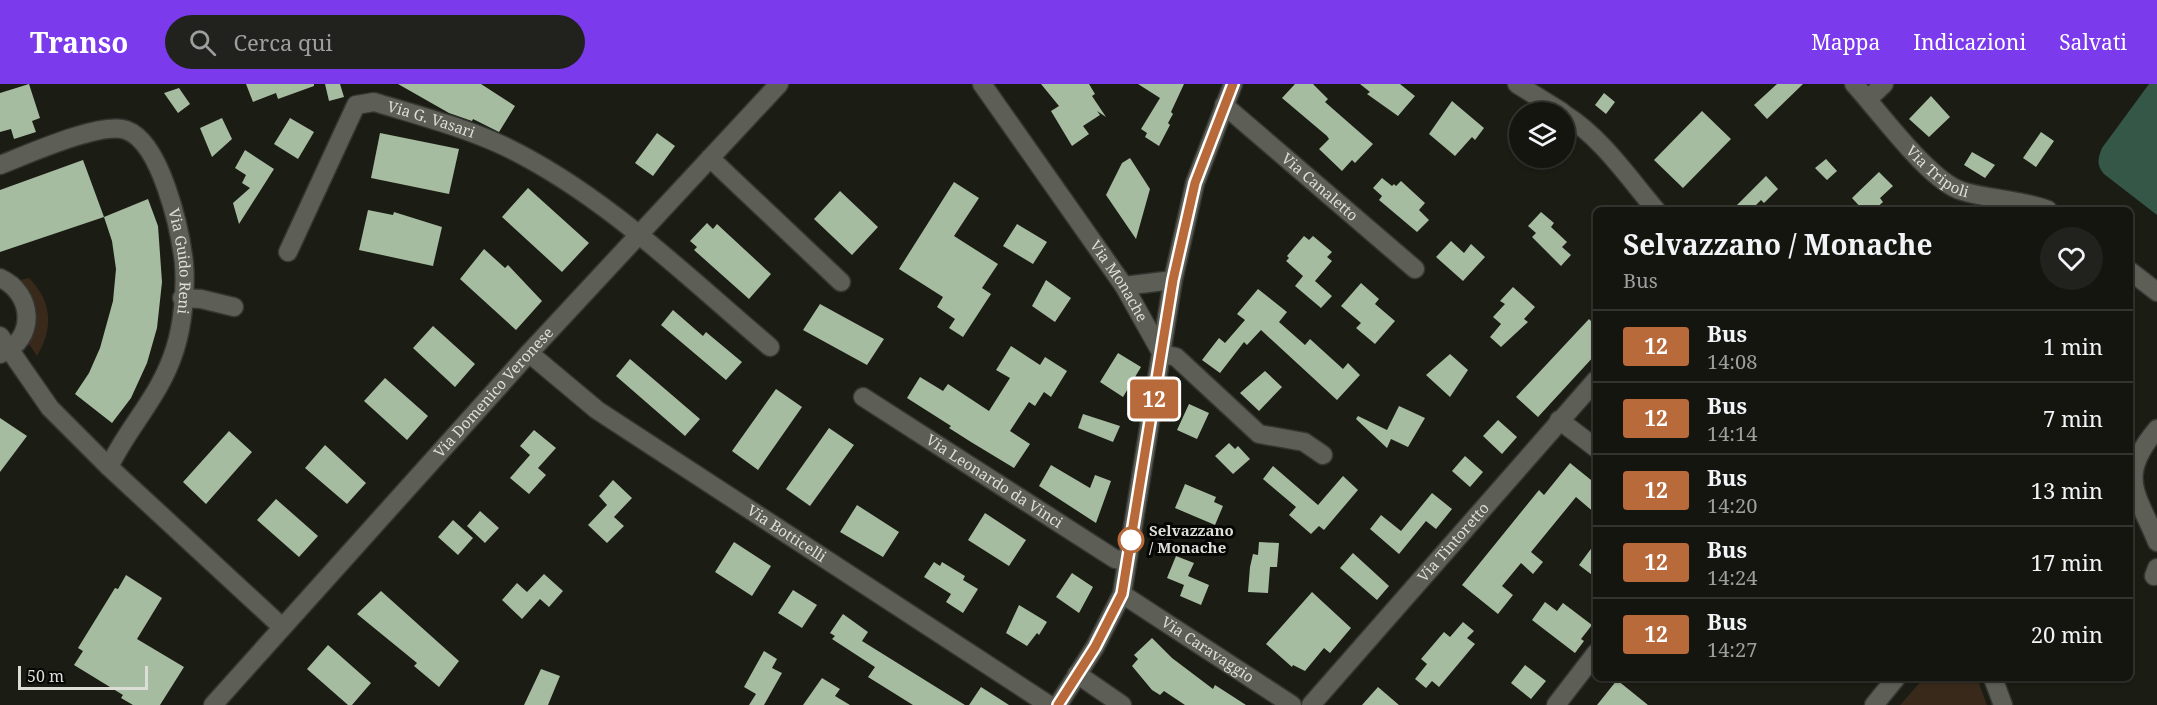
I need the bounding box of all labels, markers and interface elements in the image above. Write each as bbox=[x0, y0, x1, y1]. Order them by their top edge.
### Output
search box bbox=[165, 15, 585, 69]
text: Transo bbox=[30, 23, 129, 61]
icon: search bbox=[186, 26, 219, 59]
text: Cerca qui bbox=[234, 27, 333, 57]
text: Mappa bbox=[1811, 28, 1880, 56]
text: Indicazioni bbox=[1913, 28, 2026, 56]
text: Salvati bbox=[2059, 28, 2127, 56]
street label: Via G. Vasari bbox=[385, 96, 478, 142]
map controls bbox=[1509, 102, 1575, 168]
button: layers bbox=[1509, 102, 1575, 168]
street label: Via Tripoli bbox=[1902, 141, 1971, 202]
street label: Via Canaletto bbox=[1278, 148, 1363, 225]
street label: Via Guido Reni bbox=[164, 206, 196, 316]
text: Selvazzano / Monache bbox=[1623, 225, 1933, 263]
button: heart bbox=[2040, 227, 2103, 290]
street label: Via Monache bbox=[1086, 236, 1153, 325]
text: Bus bbox=[1623, 267, 1658, 294]
text: Bus bbox=[1707, 318, 1747, 348]
street label: Via Domenico Veronese bbox=[429, 322, 557, 461]
text: 1 min bbox=[2043, 331, 2103, 361]
text: 12 bbox=[1644, 332, 1668, 360]
text: 14:08 bbox=[1707, 348, 1757, 375]
line badge: 12 bbox=[1127, 380, 1181, 418]
text: 12 bbox=[1142, 385, 1166, 413]
text: Bus bbox=[1707, 390, 1747, 420]
text: 7 min bbox=[2043, 403, 2103, 433]
text: 12 bbox=[1644, 404, 1668, 432]
text: 14:14 bbox=[1707, 420, 1757, 447]
street label: Via Leonardo da Vinci bbox=[923, 429, 1067, 532]
text: Bus bbox=[1707, 462, 1747, 492]
text: 13 min bbox=[2031, 475, 2103, 505]
text: 12 bbox=[1644, 476, 1668, 504]
text: 14:20 bbox=[1707, 492, 1757, 519]
street label: Via Tintoretto bbox=[1412, 498, 1493, 586]
street label: Via Botticelli bbox=[744, 500, 831, 566]
place label: Selvazzano / Monache bbox=[1149, 520, 1234, 557]
marker: Selvazzano / Monache bbox=[1118, 527, 1144, 553]
text: Bus bbox=[1707, 534, 1747, 564]
text: 17 min bbox=[2031, 547, 2103, 577]
text: 12 bbox=[1644, 548, 1668, 576]
text: 14:24 bbox=[1707, 564, 1757, 591]
text: Bus bbox=[1707, 606, 1747, 636]
street label: Via Caravaggio bbox=[1158, 611, 1258, 687]
text: 20 min bbox=[2031, 619, 2103, 649]
text: 12 bbox=[1644, 620, 1668, 648]
text: 14:27 bbox=[1707, 636, 1757, 663]
scale bar bbox=[18, 663, 148, 690]
text: 50 m bbox=[27, 665, 64, 687]

